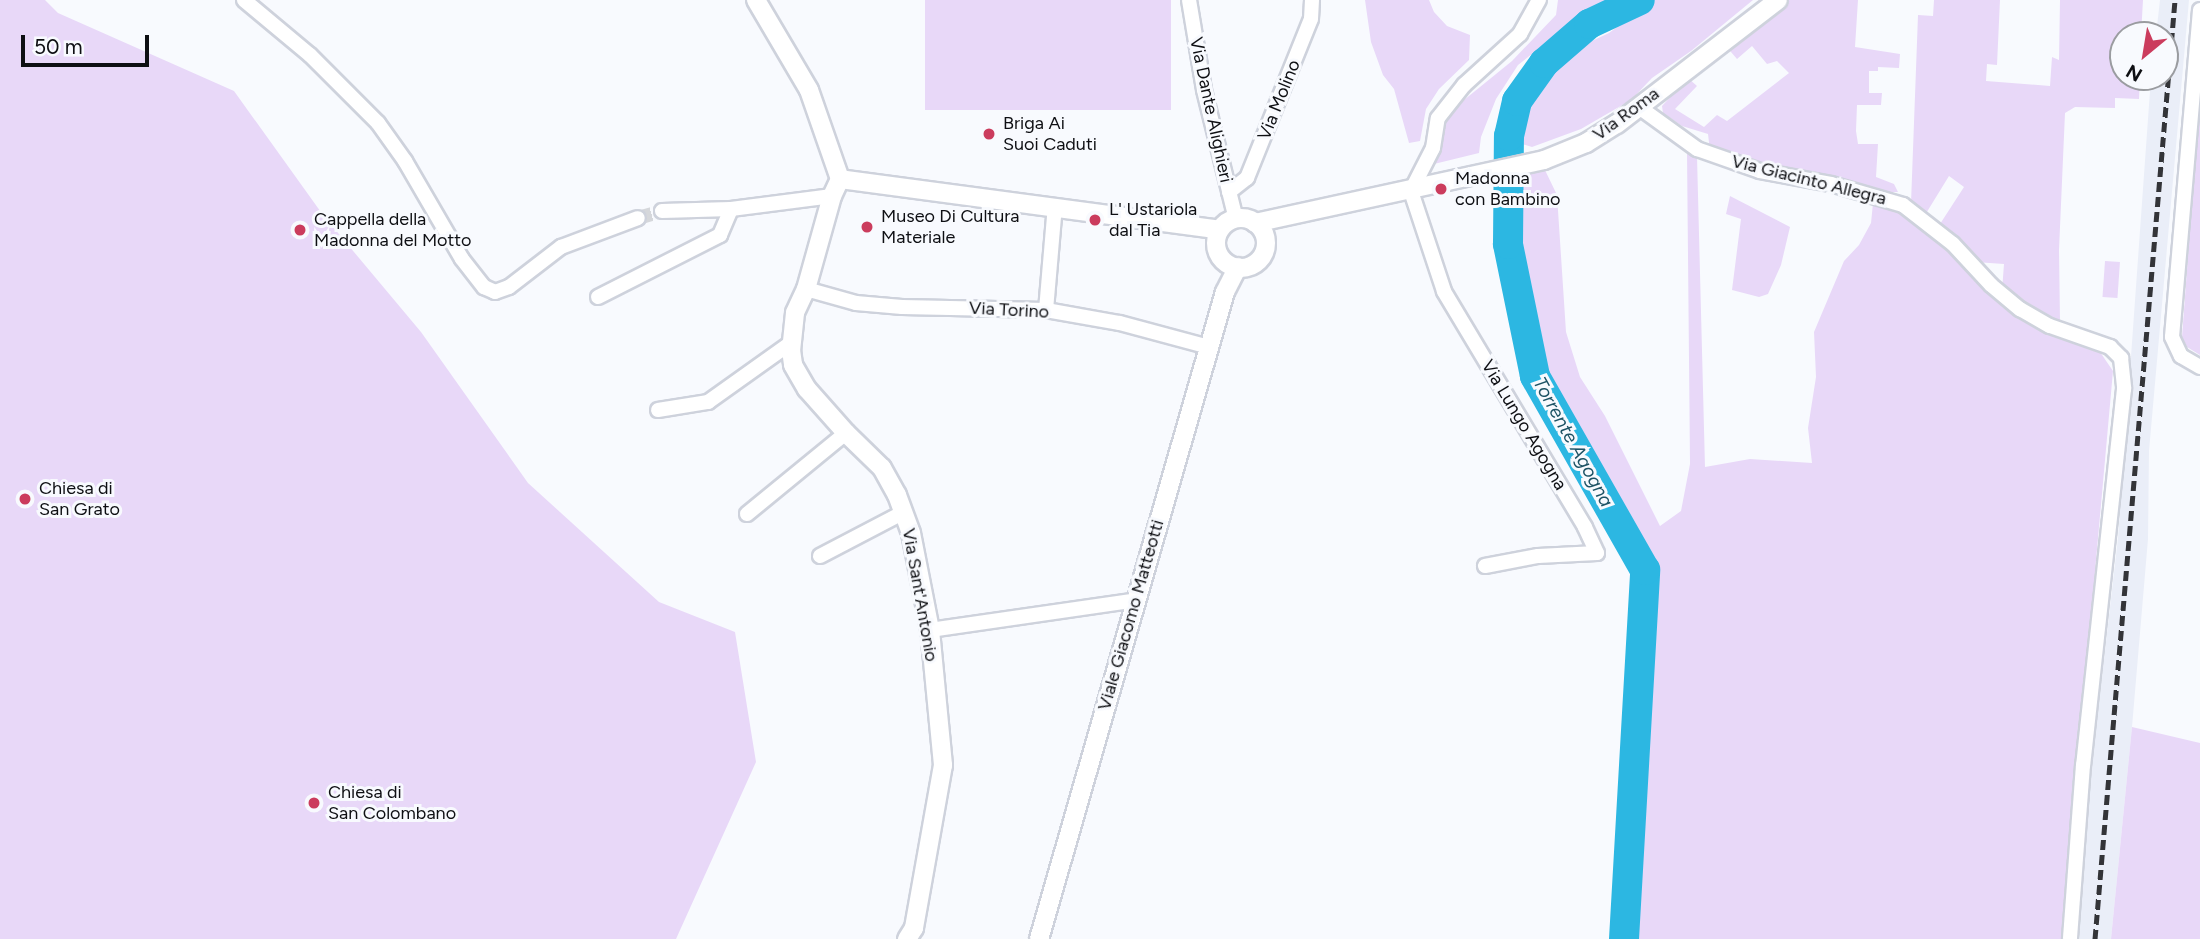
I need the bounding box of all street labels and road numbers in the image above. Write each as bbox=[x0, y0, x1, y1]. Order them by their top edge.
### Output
street label: Via Dante Alighieri bbox=[1185, 35, 1237, 185]
street label: Via Molino bbox=[1253, 57, 1305, 143]
street label: Via Roma bbox=[1589, 83, 1663, 145]
street label: Via Giacinto Allegra bbox=[1729, 150, 1889, 210]
street label: Via Torino bbox=[968, 297, 1050, 323]
street label: Via Lungo Agogna bbox=[1477, 356, 1571, 494]
street label: Viale Giacomo Matteotti bbox=[1093, 517, 1169, 713]
street label: Via Sant'Antonio bbox=[898, 527, 942, 663]

